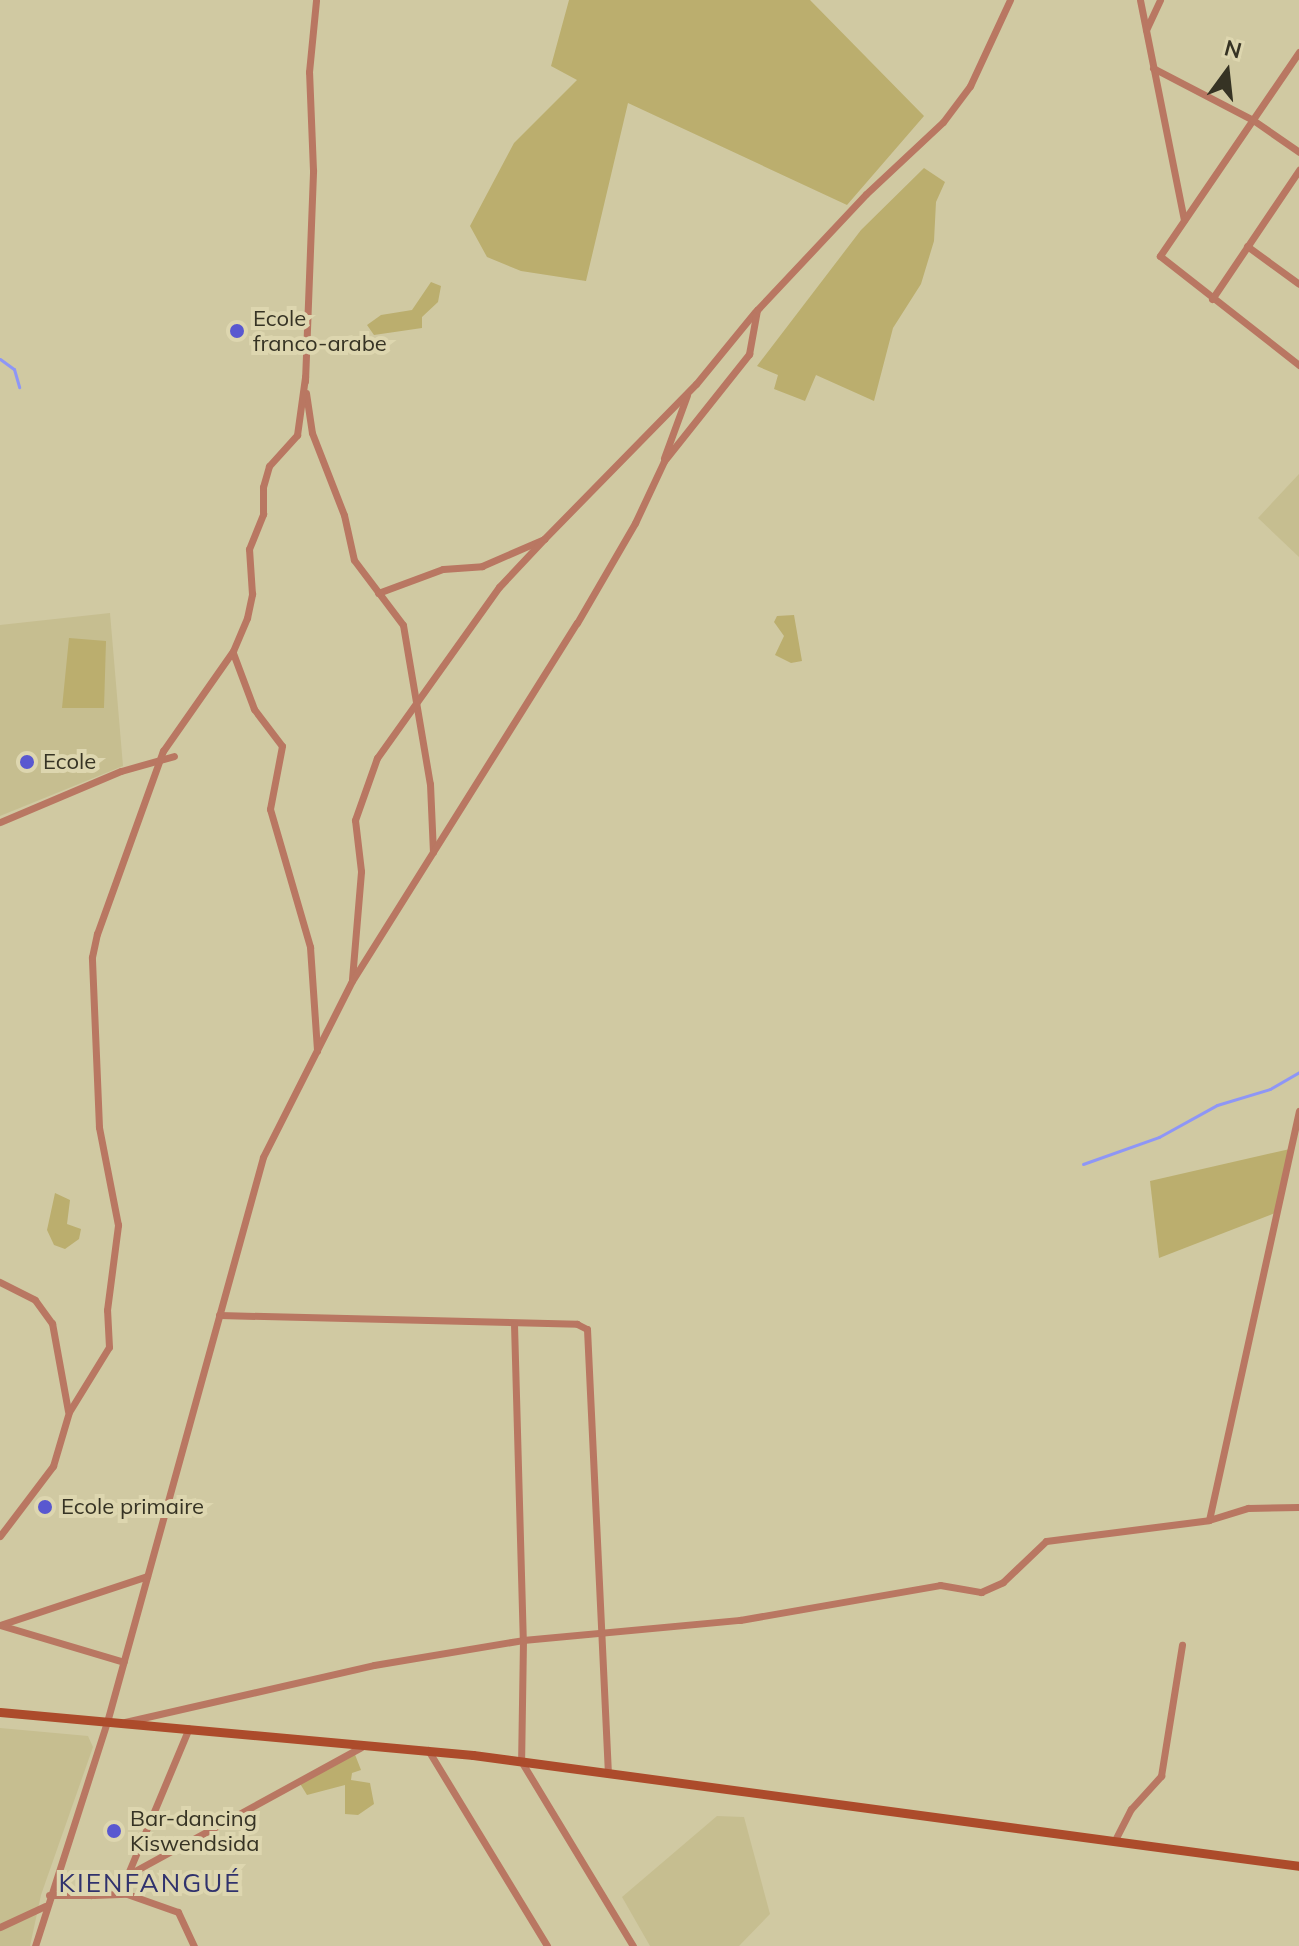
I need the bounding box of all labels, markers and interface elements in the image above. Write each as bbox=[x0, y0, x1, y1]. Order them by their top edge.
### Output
north arrow bbox=[1187, 32, 1267, 112]
text: N bbox=[1222, 33, 1245, 64]
place label: Ecole franco-arabe bbox=[253, 305, 387, 356]
marker: Ecole franco-arabe bbox=[228, 322, 246, 340]
place label: Ecole bbox=[43, 749, 96, 775]
marker: Ecole bbox=[18, 753, 36, 771]
place label: Ecole primaire bbox=[61, 1494, 204, 1520]
marker: Ecole primaire bbox=[36, 1498, 54, 1516]
place label: Bar-dancing Kiswendsida bbox=[130, 1805, 259, 1856]
marker: Bar-dancing Kiswendsida bbox=[105, 1822, 123, 1840]
district label: KIENFANGUÉ bbox=[59, 1867, 241, 1899]

